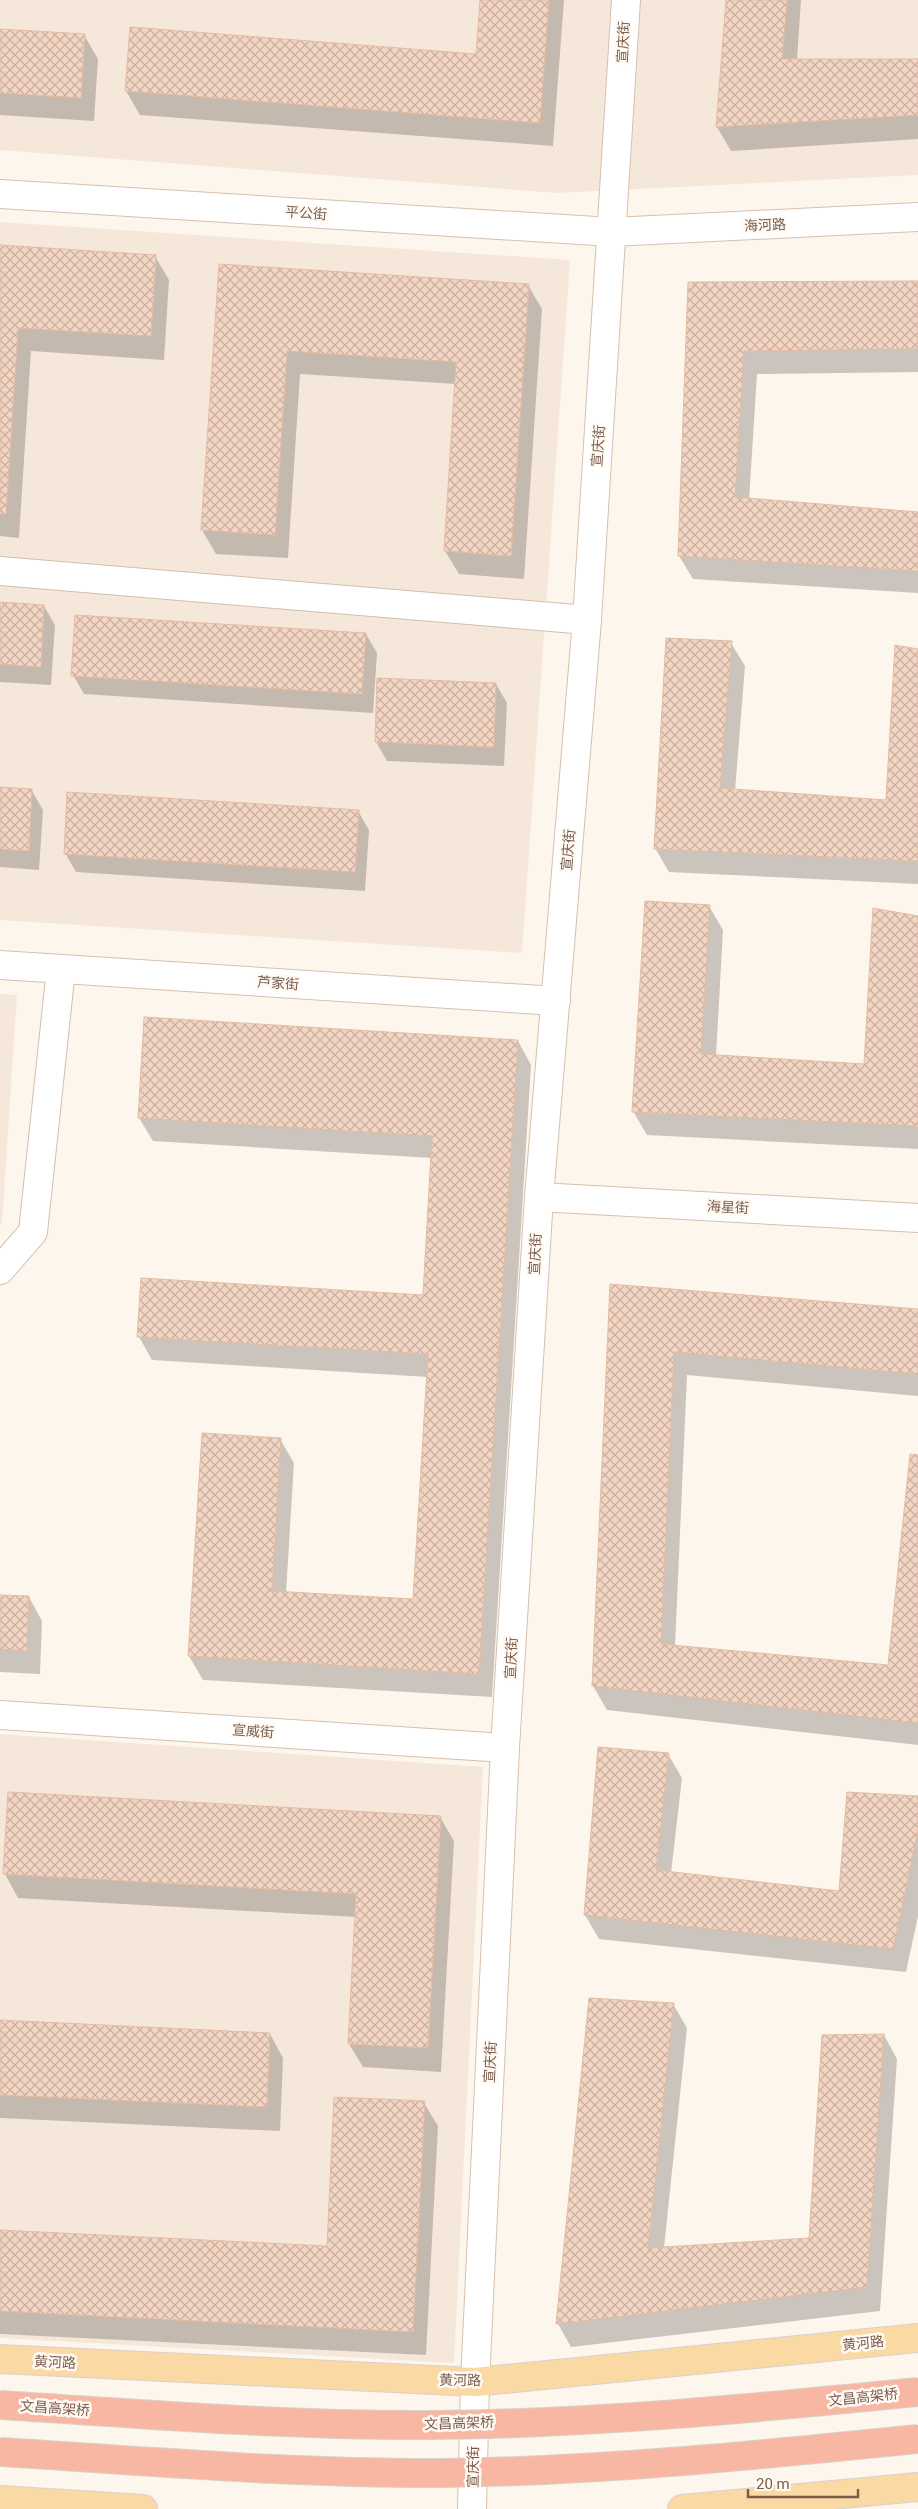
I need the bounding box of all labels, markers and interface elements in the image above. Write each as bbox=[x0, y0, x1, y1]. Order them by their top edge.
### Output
street label: 宣庆街 bbox=[614, 21, 632, 63]
street label: 平公街 bbox=[284, 204, 328, 222]
street label: 海河路 bbox=[744, 216, 786, 234]
street label: 宣庆街 bbox=[589, 424, 607, 468]
street label: 宣庆街 bbox=[558, 828, 578, 872]
street label: 芦家街 bbox=[256, 974, 300, 992]
street label: 海星街 bbox=[707, 1198, 749, 1216]
street label: 宣庆街 bbox=[526, 1233, 544, 1275]
street label: 宣庆街 bbox=[502, 1637, 520, 1679]
street label: 宣威街 bbox=[231, 1722, 275, 1740]
street label: 宣庆街 bbox=[481, 2041, 499, 2083]
street label: 黄河路 bbox=[841, 2333, 885, 2353]
street label: 黄河路 bbox=[34, 2353, 76, 2371]
street label: 黄河路 bbox=[439, 2372, 481, 2388]
street label: 文昌高架桥 bbox=[827, 2385, 899, 2409]
street label: 文昌高架桥 bbox=[20, 2398, 90, 2418]
street label: 文昌高架桥 bbox=[424, 2414, 494, 2432]
street label: 宣庆街 bbox=[465, 2446, 481, 2488]
scale bar bbox=[748, 2466, 858, 2498]
text: 20 m bbox=[756, 2475, 790, 2493]

